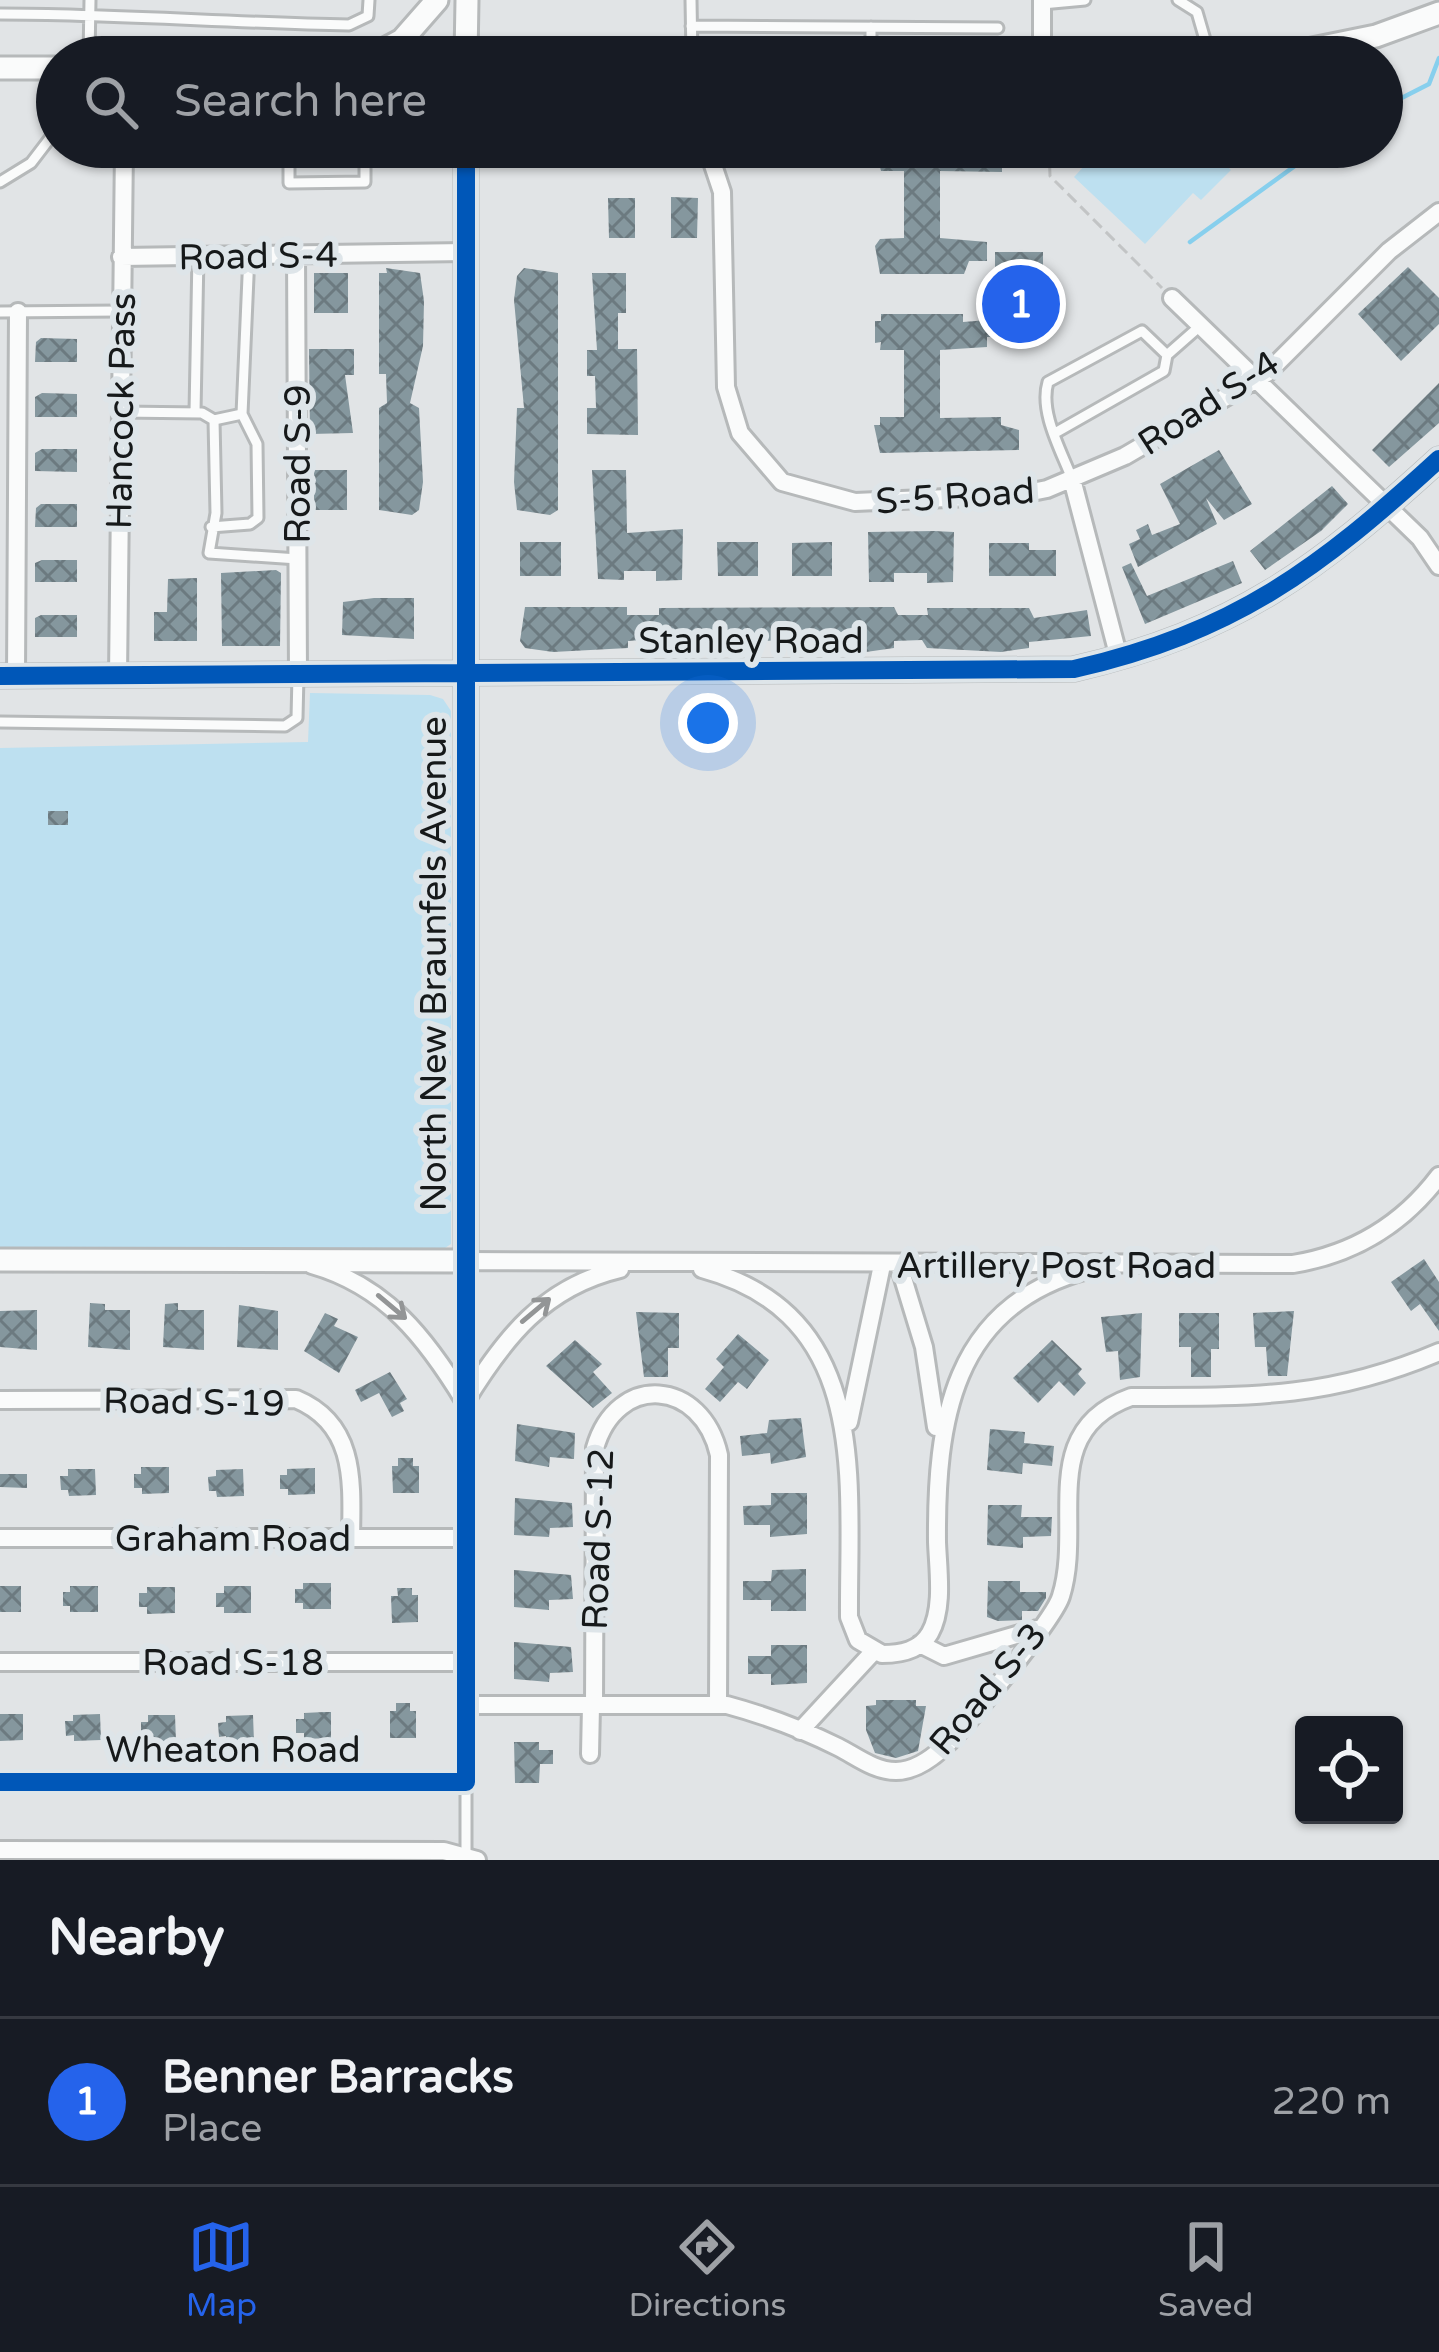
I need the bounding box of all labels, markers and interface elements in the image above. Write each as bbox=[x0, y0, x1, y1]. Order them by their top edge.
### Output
search box bbox=[36, 36, 1403, 168]
icon: search bbox=[78, 69, 144, 135]
text: Search here bbox=[174, 75, 427, 129]
street label: Road S-4 bbox=[178, 234, 338, 279]
pin: 1 bbox=[982, 259, 1060, 349]
street label: Hancock Pass bbox=[98, 292, 145, 530]
street label: Road S-4 bbox=[1130, 342, 1287, 465]
street label: Road S-9 bbox=[277, 384, 320, 544]
street label: S-5 Road bbox=[874, 469, 1036, 524]
street label: Stanley Road bbox=[638, 620, 864, 663]
your location bbox=[678, 693, 738, 753]
street label: North New Braunfels Avenue bbox=[413, 716, 456, 1212]
street label: Artillery Post Road bbox=[896, 1245, 1216, 1288]
one-way arrow bbox=[376, 1293, 407, 1321]
one-way arrow bbox=[520, 1297, 551, 1325]
street label: Road S-19 bbox=[103, 1379, 285, 1426]
street label: Road S-12 bbox=[574, 1447, 623, 1631]
street label: Graham Road bbox=[115, 1518, 351, 1561]
street label: Road S-3 bbox=[920, 1614, 1056, 1764]
street label: Road S-18 bbox=[142, 1642, 324, 1685]
map controls bbox=[1295, 1716, 1403, 1824]
button: locate bbox=[1295, 1716, 1403, 1824]
street label: Wheaton Road bbox=[105, 1729, 361, 1772]
text: Nearby bbox=[48, 1907, 225, 1969]
text: Benner Barracks bbox=[162, 2051, 514, 2105]
text: 1 bbox=[75, 2078, 99, 2125]
text: 220 m bbox=[1272, 2078, 1391, 2125]
text: Place bbox=[162, 2105, 262, 2152]
tab: Map bbox=[186, 2214, 257, 2325]
tab: Directions bbox=[629, 2214, 786, 2325]
tab: Saved bbox=[1158, 2214, 1253, 2325]

